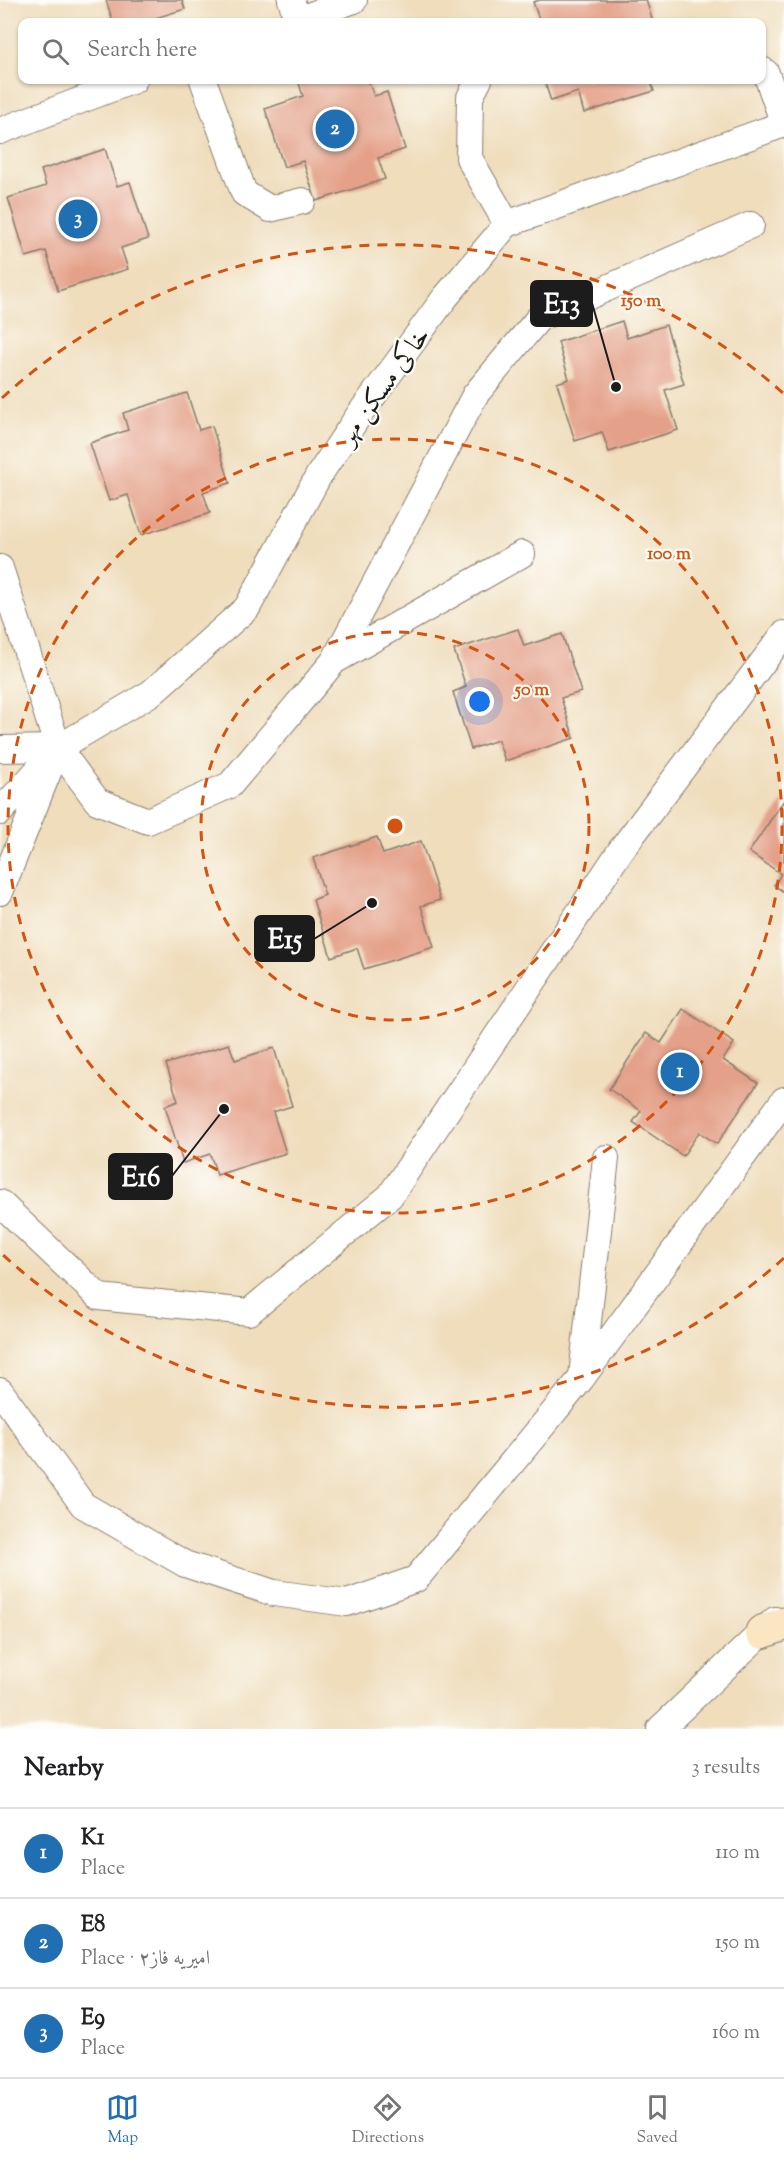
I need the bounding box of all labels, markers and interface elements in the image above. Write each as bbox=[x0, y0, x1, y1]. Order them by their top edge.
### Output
search box bbox=[18, 18, 766, 84]
icon: search bbox=[39, 35, 72, 68]
text: Search here bbox=[87, 35, 197, 67]
pin: 2 bbox=[316, 106, 354, 152]
pin: 3 bbox=[58, 196, 98, 242]
callout: E13 bbox=[531, 281, 592, 326]
text: E13 bbox=[544, 287, 580, 326]
text: 150 m bbox=[621, 289, 661, 315]
street label: خاکی مسکن مهر bbox=[328, 320, 440, 455]
text: 100 m bbox=[647, 542, 691, 568]
text: 50 m bbox=[513, 678, 549, 704]
your location bbox=[465, 687, 494, 716]
centre of rings bbox=[385, 816, 405, 836]
callout: E15 bbox=[255, 916, 314, 961]
text: E15 bbox=[268, 922, 303, 961]
pin: 1 bbox=[660, 1050, 700, 1094]
callout: E16 bbox=[109, 1154, 172, 1199]
text: E16 bbox=[122, 1160, 160, 1199]
text: Nearby bbox=[24, 1750, 104, 1787]
text: 3 results bbox=[691, 1754, 760, 1783]
text: K1 bbox=[81, 1823, 104, 1855]
text: 1 bbox=[40, 1839, 47, 1868]
text: 110 m bbox=[715, 1839, 760, 1868]
text: Place bbox=[81, 1855, 125, 1884]
text: E8 bbox=[81, 1910, 105, 1942]
text: 2 bbox=[39, 1929, 48, 1958]
text: 150 m bbox=[715, 1929, 760, 1958]
text: Place · امیریه فاز۲ bbox=[81, 1945, 210, 1974]
text: E9 bbox=[81, 2003, 105, 2035]
text: 3 bbox=[39, 2019, 48, 2048]
text: 160 m bbox=[712, 2019, 760, 2048]
text: Place bbox=[81, 2035, 125, 2064]
tab: Map bbox=[106, 2091, 139, 2150]
tab: Directions bbox=[352, 2091, 424, 2150]
tab: Saved bbox=[637, 2091, 678, 2150]

